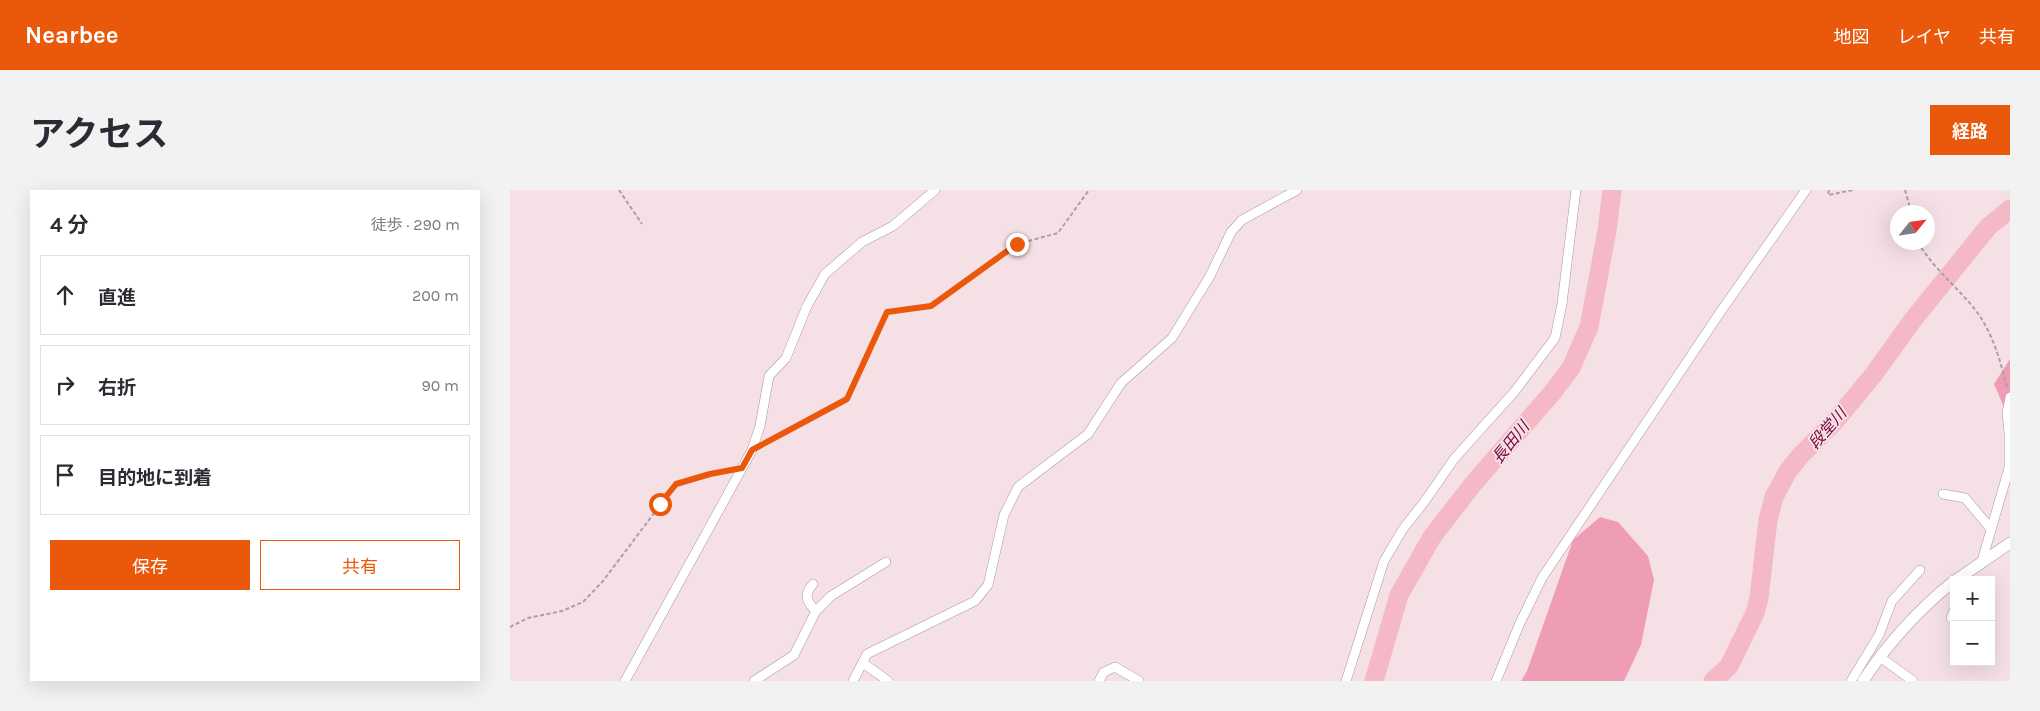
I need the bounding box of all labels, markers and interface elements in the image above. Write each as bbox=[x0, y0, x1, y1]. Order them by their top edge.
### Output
text: Nearbee bbox=[25, 21, 119, 49]
text: 地図 bbox=[1834, 26, 1870, 48]
text: レイヤ bbox=[1898, 26, 1951, 48]
text: 共有 bbox=[1979, 26, 2015, 48]
button: 経路 bbox=[1930, 105, 2010, 155]
text: アクセス bbox=[30, 114, 168, 155]
north arrow bbox=[1890, 205, 1935, 250]
text: 4 分 bbox=[50, 213, 89, 237]
text: 徒歩 · 290 m bbox=[371, 215, 460, 234]
route end bbox=[1006, 233, 1029, 256]
icon: ahead bbox=[51, 281, 79, 309]
text: 200 m bbox=[412, 286, 459, 305]
text: 直進 bbox=[98, 287, 136, 309]
icon: right bbox=[51, 371, 79, 399]
text: 90 m bbox=[421, 376, 459, 395]
text: 右折 bbox=[98, 377, 136, 399]
water label: 段堂川 bbox=[1804, 402, 1852, 453]
water label: 長田川 bbox=[1488, 416, 1534, 467]
icon: arrive bbox=[51, 461, 79, 489]
text: 目的地に到着 bbox=[98, 467, 212, 489]
route start bbox=[649, 493, 672, 516]
button: 保存 bbox=[50, 540, 250, 590]
button: 共有 bbox=[260, 540, 460, 590]
map controls bbox=[1950, 576, 1995, 666]
button: + bbox=[1950, 576, 1995, 621]
button: − bbox=[1950, 621, 1995, 666]

